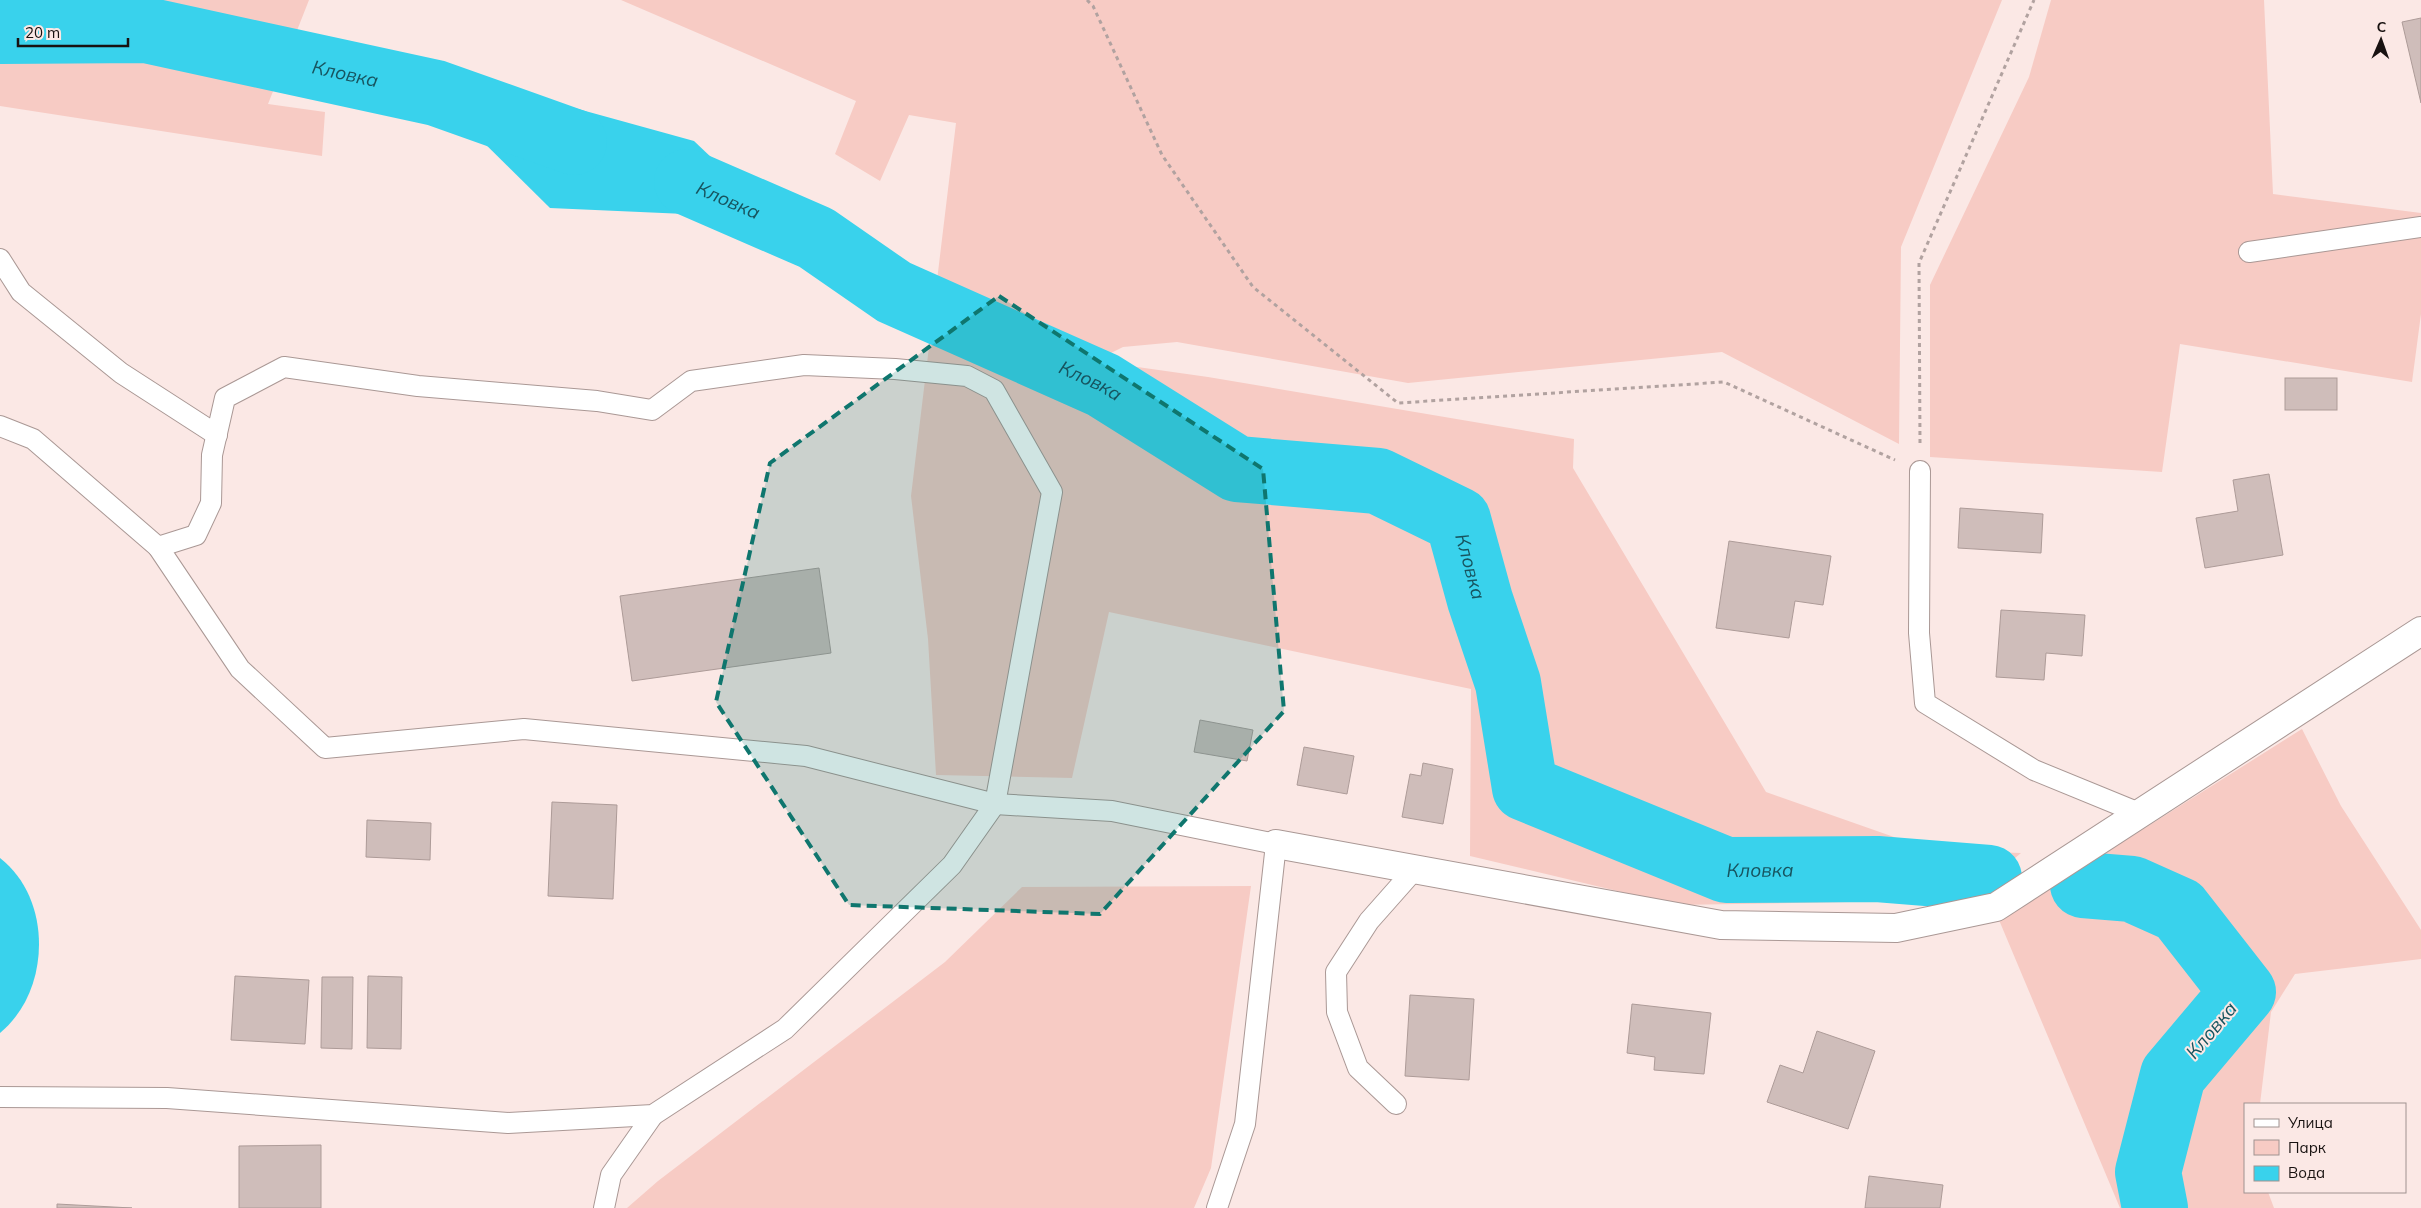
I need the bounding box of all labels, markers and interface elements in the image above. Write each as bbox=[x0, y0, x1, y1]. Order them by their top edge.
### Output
scale bar bbox=[18, 15, 128, 47]
north arrow bbox=[2356, 15, 2406, 65]
text: С bbox=[2376, 18, 2387, 36]
text: 20 m bbox=[25, 23, 60, 42]
water label: Кловка bbox=[310, 54, 381, 92]
water label: Кловка bbox=[693, 176, 764, 224]
water label: Кловка bbox=[1055, 355, 1127, 406]
water label: Кловка bbox=[1450, 531, 1491, 602]
water label: Кловка bbox=[1726, 858, 1794, 882]
water label: Кловка bbox=[2180, 997, 2242, 1063]
legend bbox=[2244, 1103, 2406, 1193]
text: Улица bbox=[2287, 1113, 2333, 1132]
text: Парк bbox=[2288, 1138, 2327, 1157]
text: Вода bbox=[2288, 1163, 2325, 1182]

